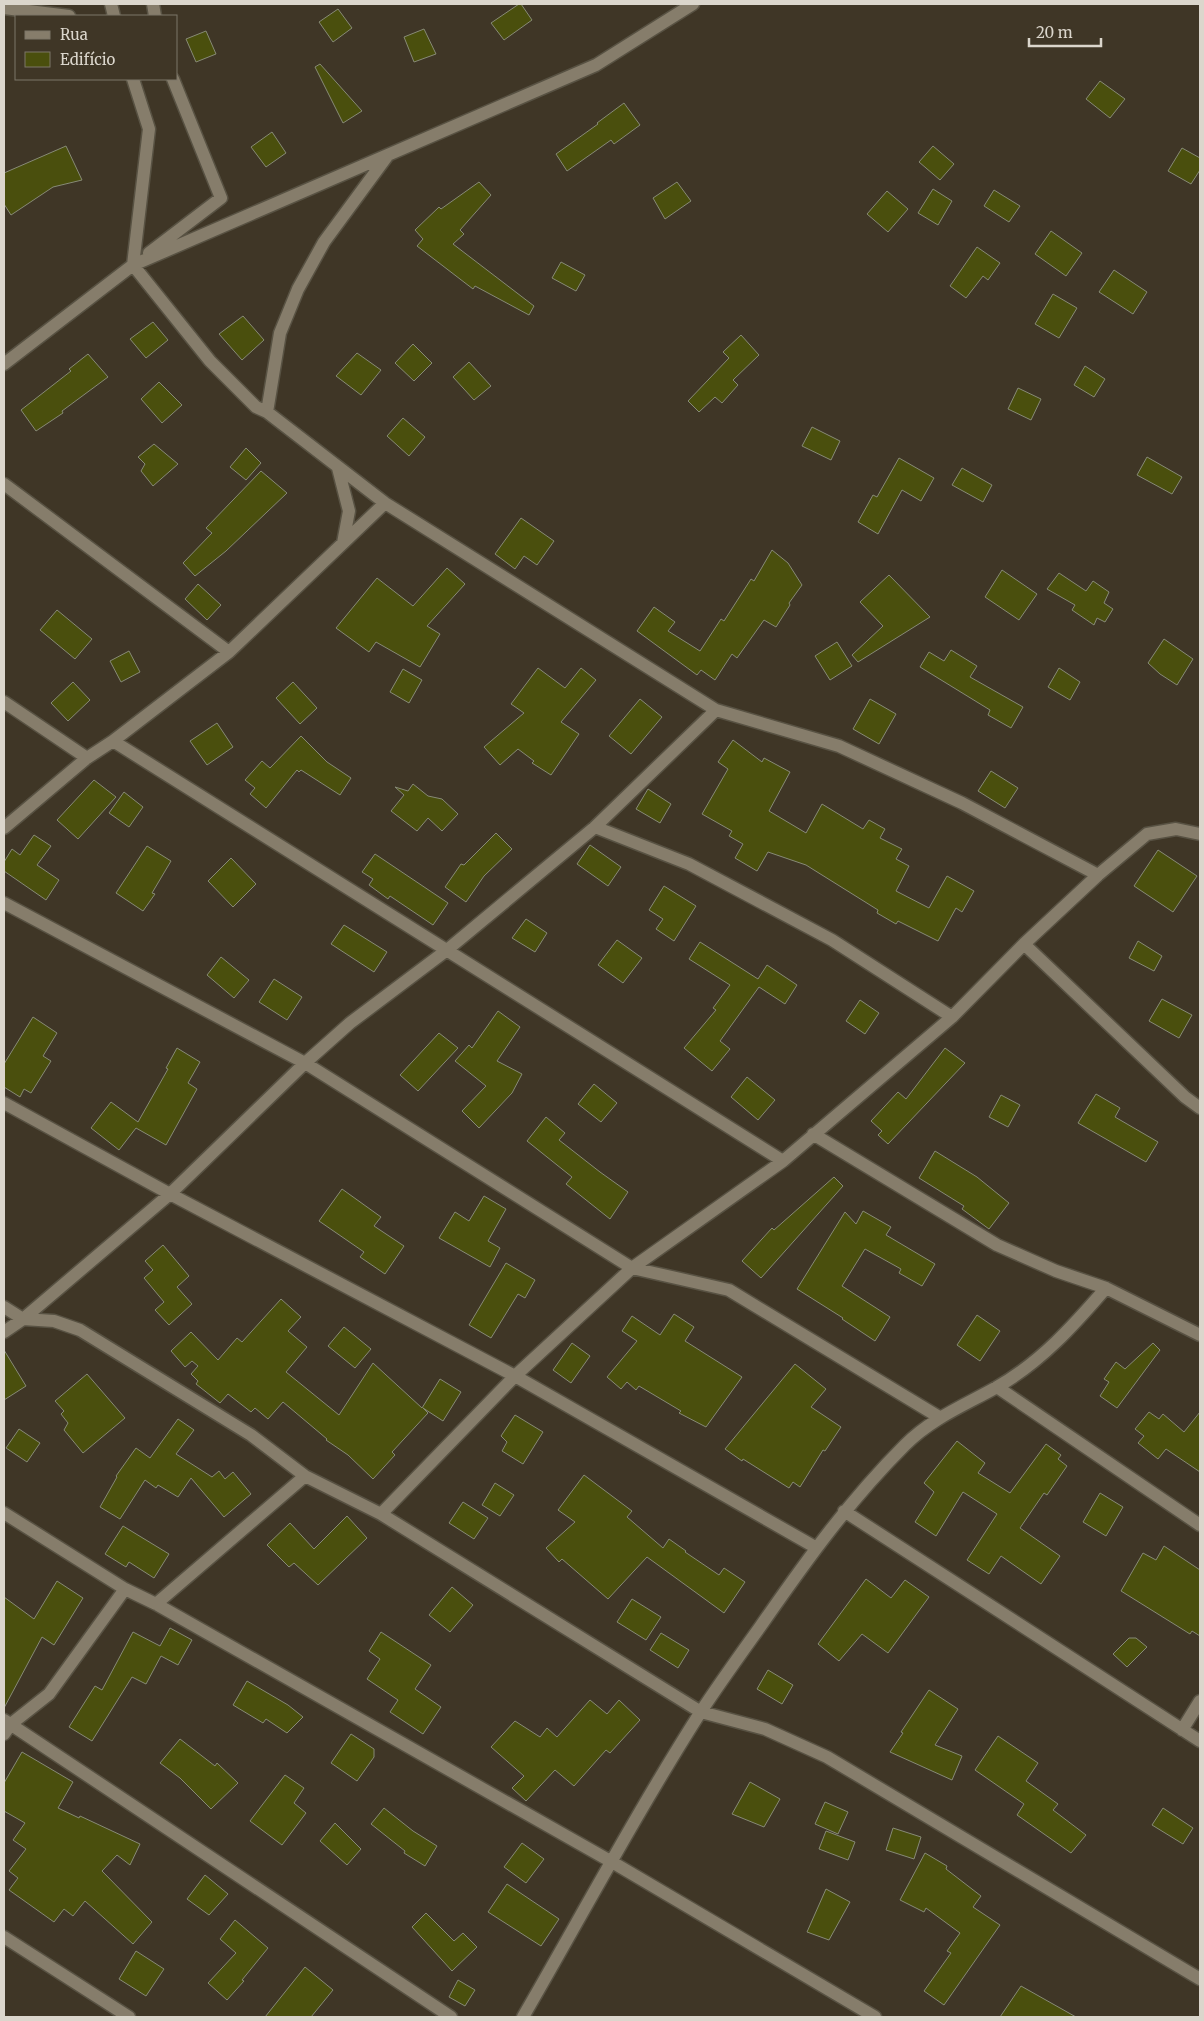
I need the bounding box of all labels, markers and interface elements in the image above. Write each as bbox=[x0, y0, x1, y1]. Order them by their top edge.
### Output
legend bbox=[15, 15, 178, 80]
scale bar bbox=[1029, 15, 1102, 47]
text: 20 m bbox=[1036, 23, 1073, 42]
text: Rua bbox=[60, 25, 88, 44]
text: Edifício bbox=[60, 50, 116, 69]

